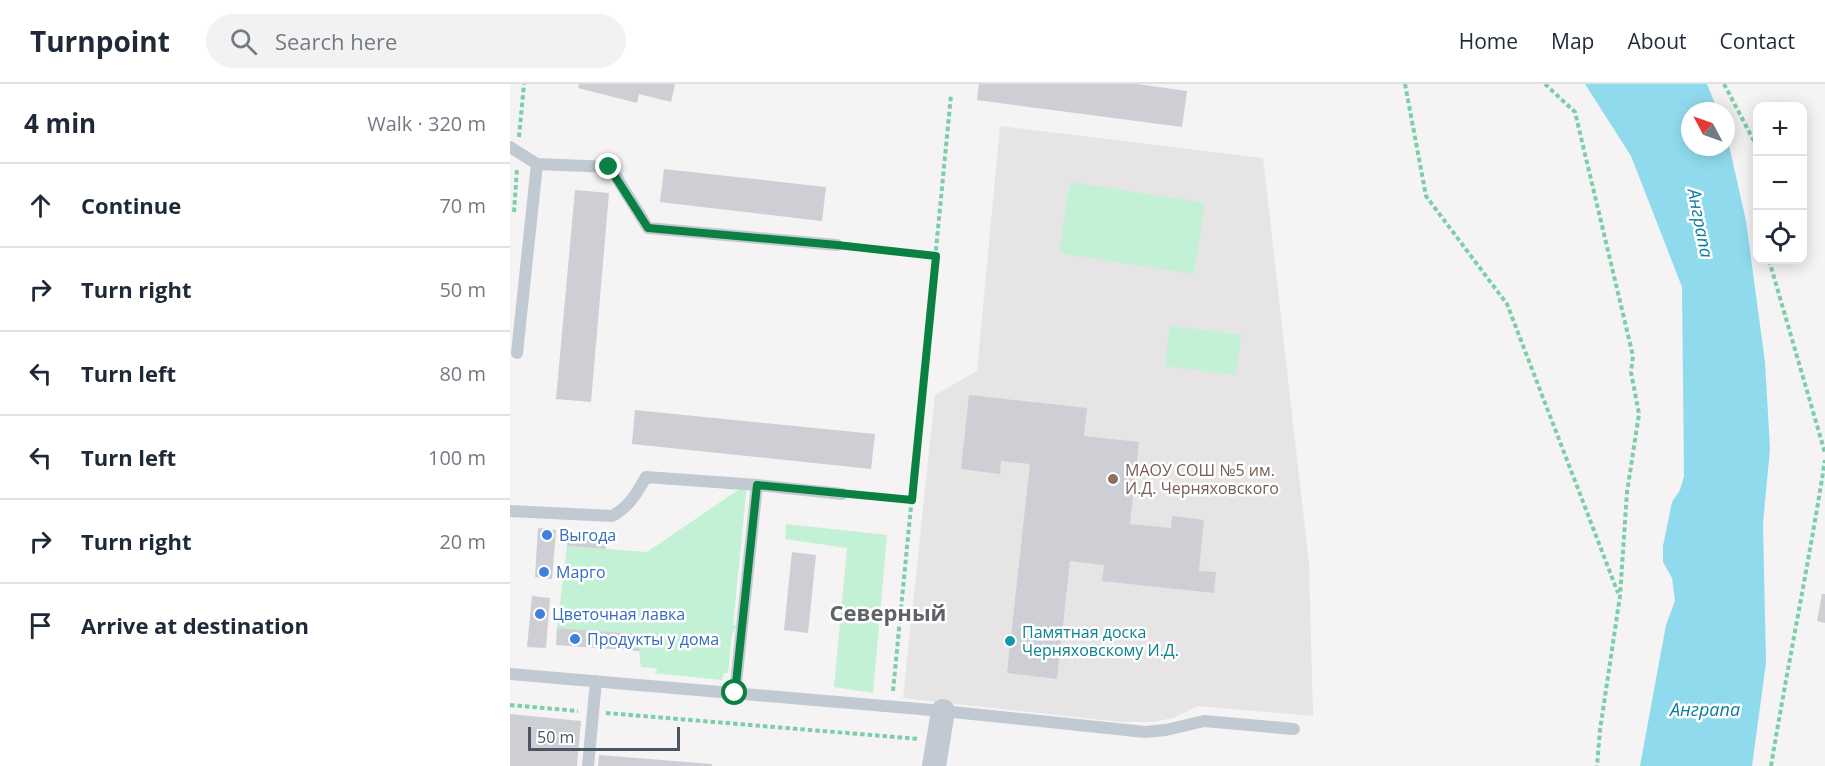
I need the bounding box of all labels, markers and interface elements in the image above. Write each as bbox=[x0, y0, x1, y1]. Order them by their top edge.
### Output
search box bbox=[206, 14, 626, 68]
text: Turnpoint bbox=[30, 22, 170, 60]
icon: search bbox=[227, 25, 260, 58]
text: Search here bbox=[275, 26, 397, 56]
text: Home bbox=[1459, 27, 1518, 55]
text: Map bbox=[1551, 27, 1594, 55]
text: About bbox=[1627, 27, 1687, 55]
text: Contact bbox=[1720, 27, 1795, 55]
north arrow bbox=[1681, 102, 1735, 156]
map controls bbox=[1753, 102, 1807, 264]
button: + bbox=[1753, 102, 1807, 156]
text: 4 min bbox=[24, 105, 96, 141]
text: Walk · 320 m bbox=[367, 110, 486, 137]
route end bbox=[595, 153, 621, 179]
button: − bbox=[1753, 156, 1807, 210]
water label: Анграпа bbox=[1682, 184, 1719, 260]
icon: ahead bbox=[24, 189, 57, 222]
text: Continue bbox=[81, 190, 181, 220]
text: 70 m bbox=[439, 192, 486, 219]
button: locate bbox=[1753, 210, 1807, 264]
icon: right bbox=[24, 273, 57, 306]
text: Turn right bbox=[81, 274, 192, 304]
text: 50 m bbox=[439, 276, 486, 303]
icon: left bbox=[24, 357, 57, 390]
text: Turn left bbox=[81, 358, 176, 388]
text: 80 m bbox=[439, 360, 486, 387]
icon: left bbox=[24, 441, 57, 474]
text: Turn left bbox=[81, 442, 176, 472]
text: 100 m bbox=[428, 444, 486, 471]
place label: МАОУ СОШ №5 им. И.Д. Черняховского bbox=[1125, 459, 1279, 499]
marker: МАОУ СОШ №5 им. И.Д. Черняховского bbox=[1106, 472, 1120, 486]
place label: Выгода bbox=[559, 524, 616, 546]
icon: right bbox=[24, 525, 57, 558]
text: Turn right bbox=[81, 526, 192, 556]
text: 20 m bbox=[439, 528, 486, 555]
marker: Выгода bbox=[540, 528, 554, 542]
place label: Марго bbox=[556, 561, 606, 583]
marker: Марго bbox=[537, 565, 551, 579]
district label: Северный bbox=[830, 597, 946, 627]
place label: Цветочная лавка bbox=[552, 603, 685, 625]
marker: Цветочная лавка bbox=[533, 607, 547, 621]
icon: arrive bbox=[24, 609, 57, 642]
text: Arrive at destination bbox=[81, 610, 309, 640]
place label: Памятная доска Черняховскому И.Д. bbox=[1022, 621, 1179, 661]
place label: Продукты у дома bbox=[587, 628, 719, 650]
marker: Продукты у дома bbox=[568, 632, 582, 646]
marker: Памятная доска Черняховскому И.Д. bbox=[1003, 634, 1017, 648]
route start bbox=[721, 679, 747, 705]
water label: Анграпа bbox=[1668, 697, 1740, 721]
scale bar bbox=[528, 724, 680, 752]
text: 50 m bbox=[537, 726, 574, 748]

